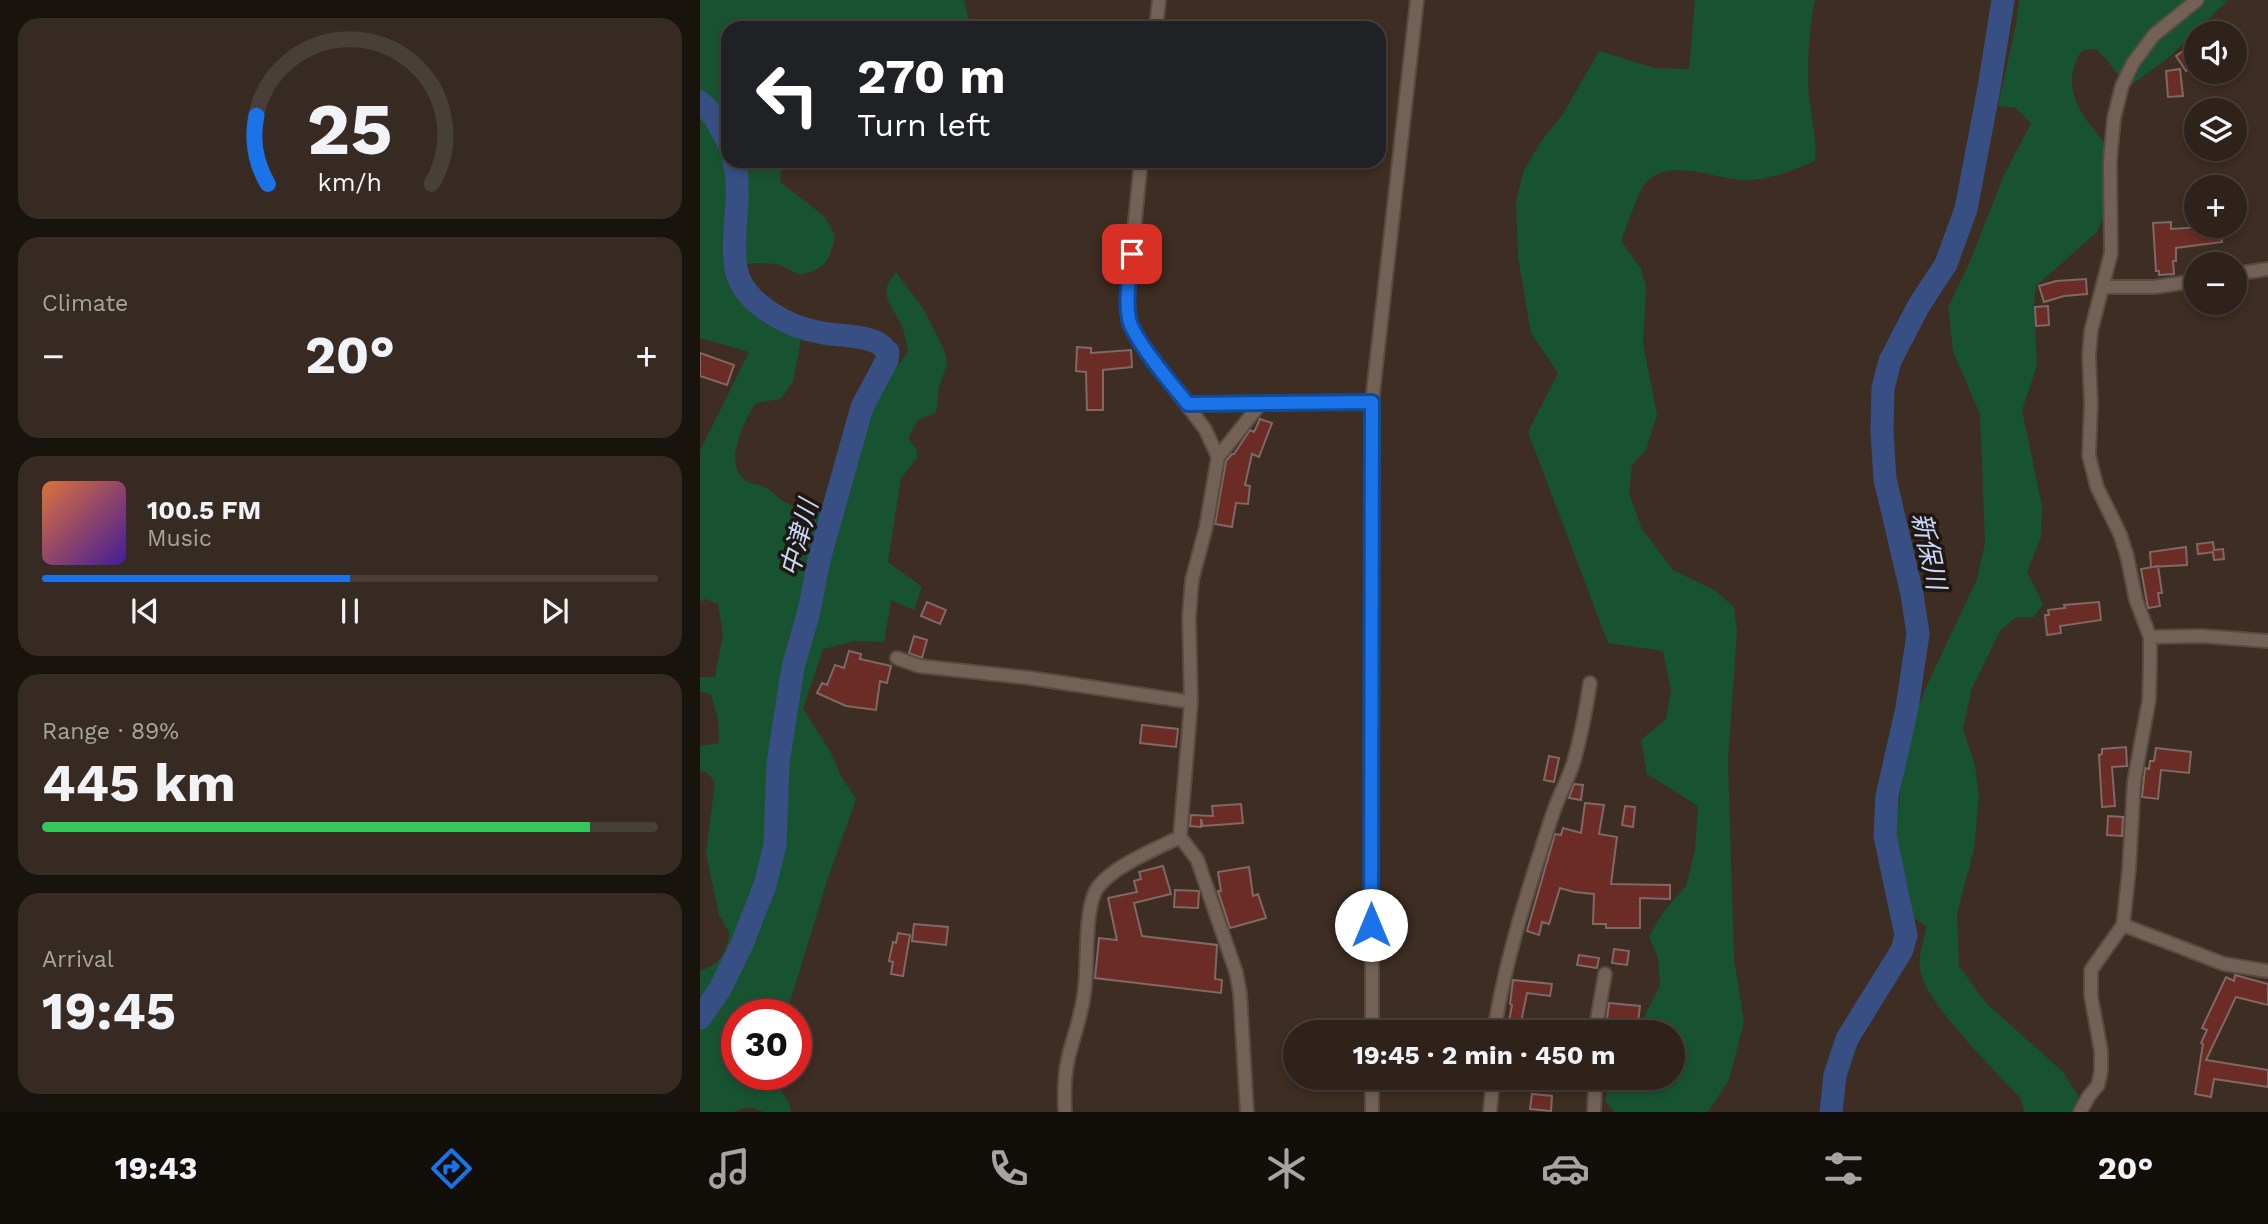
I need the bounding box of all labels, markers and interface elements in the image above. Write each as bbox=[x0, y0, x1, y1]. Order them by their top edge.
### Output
map controls bbox=[2184, 21, 2247, 315]
button: sound bbox=[2184, 21, 2247, 84]
text: 270 m bbox=[857, 47, 1006, 105]
icon: left bbox=[742, 49, 833, 140]
text: 25 bbox=[307, 87, 393, 173]
button: layers bbox=[2184, 98, 2247, 161]
text: Turn left bbox=[857, 106, 990, 144]
text: km/h bbox=[318, 168, 382, 197]
button: + bbox=[2184, 175, 2247, 238]
pin bbox=[1102, 224, 1162, 284]
icon: arrive bbox=[1113, 235, 1151, 273]
button: − bbox=[2184, 252, 2247, 315]
text: Climate bbox=[42, 290, 128, 317]
text: 20° bbox=[305, 325, 395, 386]
text: − bbox=[42, 334, 65, 378]
text: + bbox=[635, 334, 658, 378]
water label: 中津川 bbox=[774, 494, 824, 580]
text: 100.5 FM bbox=[147, 495, 261, 525]
water label: 新保川 bbox=[1906, 510, 1952, 595]
text: Music bbox=[147, 525, 212, 552]
icon: previous bbox=[126, 592, 164, 630]
icon: pause bbox=[331, 592, 369, 630]
icon: next bbox=[536, 592, 574, 630]
text: Range · 89% bbox=[42, 718, 179, 745]
text: 445 km bbox=[42, 753, 236, 814]
position arrow bbox=[1334, 888, 1408, 962]
text: Arrival bbox=[42, 946, 114, 973]
text: 19:45 bbox=[42, 981, 176, 1042]
speed limit sign: 30 bbox=[721, 999, 812, 1090]
text: 19:45 · 2 min · 450 m bbox=[1353, 1040, 1615, 1070]
icon: directions bbox=[427, 1144, 476, 1193]
icon: music bbox=[705, 1144, 754, 1193]
icon: phone bbox=[984, 1144, 1033, 1193]
icon: climate bbox=[1262, 1144, 1311, 1193]
icon: car bbox=[1541, 1144, 1590, 1193]
icon: filters bbox=[1819, 1144, 1868, 1193]
text: 19:43 bbox=[115, 1149, 198, 1187]
text: 20° bbox=[2098, 1149, 2153, 1187]

